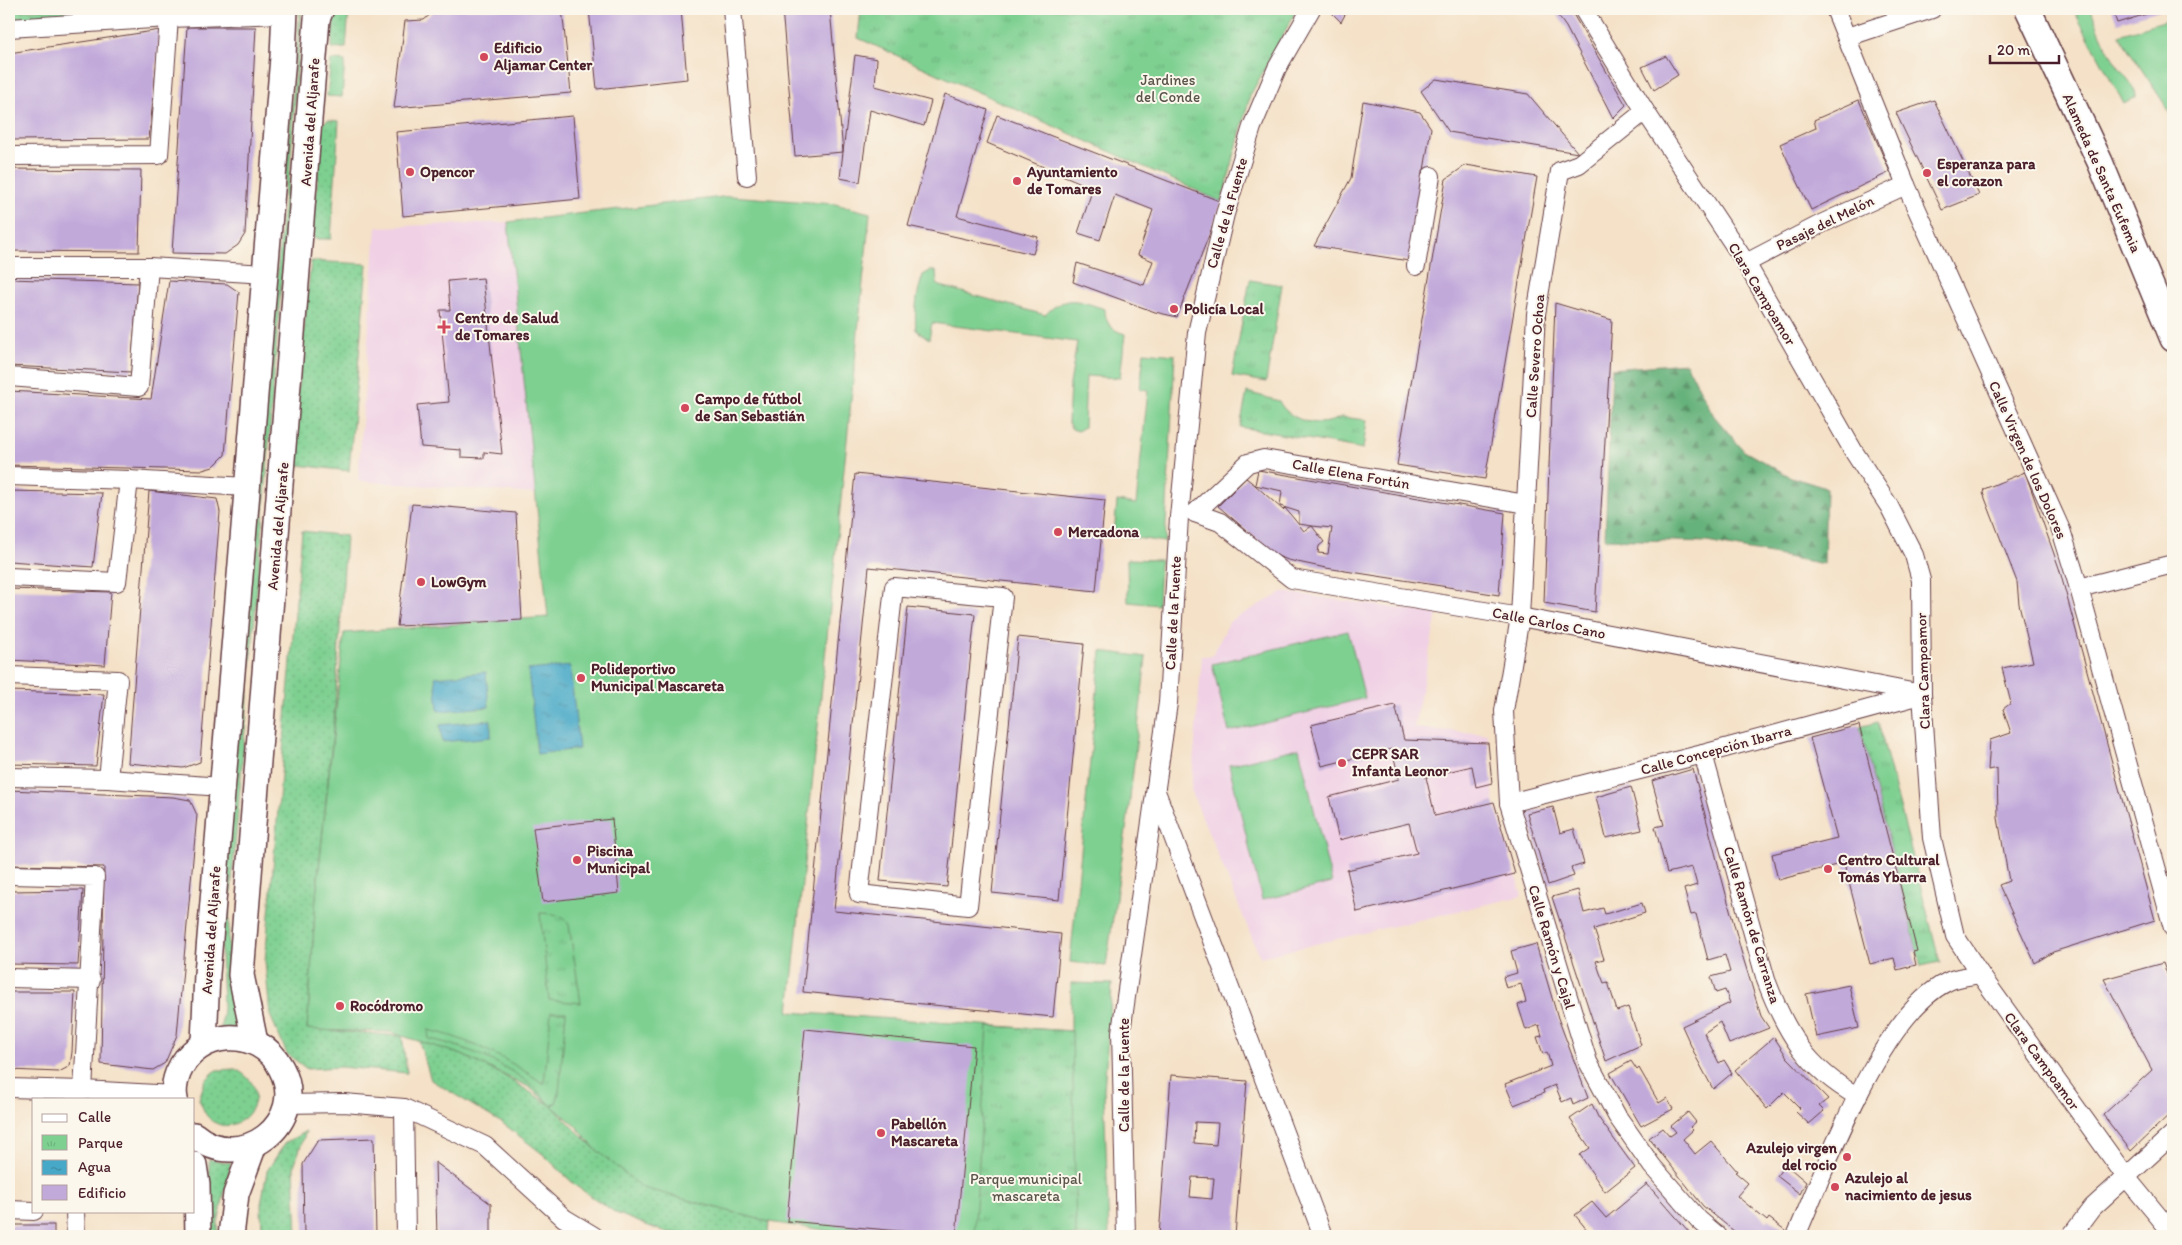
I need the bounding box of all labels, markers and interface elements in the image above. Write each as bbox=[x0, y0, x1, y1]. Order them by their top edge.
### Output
scale bar bbox=[1990, 32, 2058, 64]
place label: Edificio Aljamar Center bbox=[493, 39, 593, 75]
text: 20 m bbox=[1997, 41, 2031, 59]
marker: Edificio Aljamar Center bbox=[478, 51, 490, 63]
street label: Avenida del Aljarafe bbox=[297, 57, 323, 187]
park label: Jardines del Conde bbox=[1136, 71, 1200, 106]
street label: Alameda de Santa Eufemia bbox=[2059, 91, 2145, 256]
street label: Calle de la Fuente bbox=[1203, 155, 1251, 271]
place label: Esperanza para el corazon bbox=[1937, 155, 2036, 190]
place label: Opencor bbox=[420, 163, 476, 182]
place label: Ayuntamiento de Tomares bbox=[1026, 163, 1118, 198]
marker: Opencor bbox=[404, 166, 416, 178]
marker: Esperanza para el corazon bbox=[1921, 167, 1933, 179]
marker: Ayuntamiento de Tomares bbox=[1011, 175, 1023, 187]
street label: Pasaje del Melón bbox=[1773, 191, 1877, 254]
street label: Clara Campoamor bbox=[1724, 239, 1800, 349]
street label: Calle Severo Ochoa bbox=[1522, 293, 1548, 419]
place label: Policía Local bbox=[1184, 300, 1264, 318]
marker: Policía Local bbox=[1168, 303, 1180, 315]
place label: Centro de Salud de Tomares bbox=[455, 309, 559, 344]
marker: Centro de Salud de Tomares bbox=[437, 320, 451, 334]
street label: Calle Virgen de los Dolores bbox=[1985, 378, 2071, 542]
place label: Campo de fútbol de San Sebastián bbox=[695, 390, 805, 425]
marker: Campo de fútbol de San Sebastián bbox=[679, 402, 691, 414]
street label: Calle Elena Fortún bbox=[1291, 455, 1412, 493]
street label: Avenida del Aljarafe bbox=[263, 461, 293, 591]
place label: Mercadona bbox=[1068, 523, 1139, 541]
marker: Mercadona bbox=[1052, 526, 1064, 538]
street label: Calle de la Fuente bbox=[1161, 555, 1185, 671]
place label: LowGym bbox=[431, 573, 487, 592]
marker: LowGym bbox=[415, 576, 427, 588]
street label: Calle Carlos Cano bbox=[1491, 603, 1607, 643]
street label: Clara Campoamor bbox=[1912, 612, 1934, 730]
place label: Polideportivo Municipal Mascareta bbox=[591, 660, 725, 696]
marker: Polideportivo Municipal Mascareta bbox=[575, 672, 587, 684]
street label: Calle Concepción Ibarra bbox=[1639, 721, 1793, 779]
place label: CEPR SAR Infanta Leonor bbox=[1352, 745, 1450, 780]
marker: CEPR SAR Infanta Leonor bbox=[1336, 757, 1348, 769]
place label: Piscina Municipal bbox=[587, 842, 651, 878]
street label: Calle Ramón de Carranza bbox=[1719, 844, 1785, 1006]
place label: Centro Cultural Tomás Ybarra bbox=[1837, 851, 1940, 886]
marker: Piscina Municipal bbox=[571, 854, 583, 866]
marker: Centro Cultural Tomás Ybarra bbox=[1822, 863, 1834, 875]
street label: Avenida del Aljarafe bbox=[198, 865, 224, 995]
street label: Calle Ramón y Cajal bbox=[1525, 883, 1580, 1012]
place label: Rocódromo bbox=[350, 997, 424, 1015]
marker: Rocódromo bbox=[334, 1000, 346, 1012]
street label: Clara Campoamor bbox=[2000, 1008, 2084, 1114]
street label: Calle de la Fuente bbox=[1115, 1018, 1133, 1132]
legend bbox=[32, 1098, 195, 1212]
text: Calle bbox=[78, 1108, 111, 1126]
place label: Pabellón Mascareta bbox=[891, 1115, 958, 1150]
marker: Pabellón Mascareta bbox=[875, 1127, 887, 1139]
text: Parque bbox=[78, 1134, 123, 1152]
place label: Azulejo virgen del rocio bbox=[1745, 1139, 1838, 1174]
marker: Azulejo virgen del rocio bbox=[1841, 1151, 1853, 1163]
text: Agua bbox=[78, 1158, 112, 1176]
place label: Azulejo al nacimiento de jesus bbox=[1844, 1169, 1972, 1205]
park label: Parque municipal mascareta bbox=[970, 1170, 1083, 1205]
marker: Azulejo al nacimiento de jesus bbox=[1829, 1181, 1841, 1193]
text: Edificio bbox=[78, 1184, 126, 1202]

